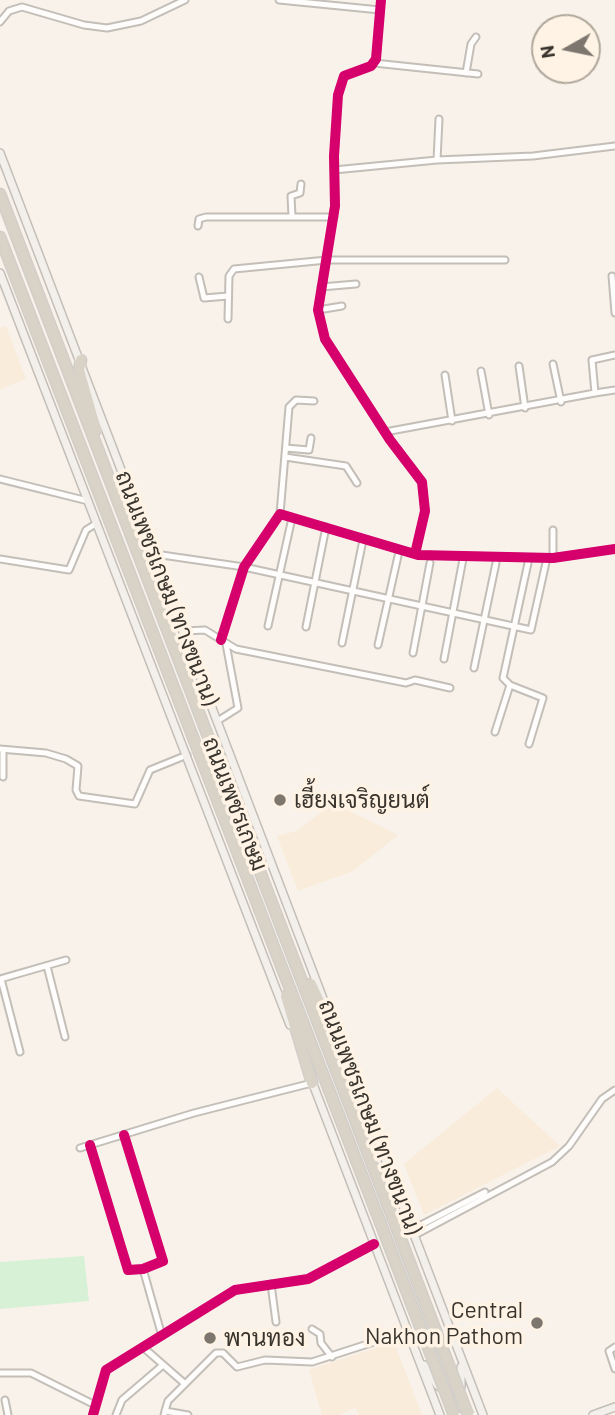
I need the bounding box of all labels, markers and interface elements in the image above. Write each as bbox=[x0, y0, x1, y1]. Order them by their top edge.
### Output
north arrow bbox=[531, 14, 601, 84]
text: N bbox=[534, 44, 559, 60]
street label: ถนนเพชรเกษม (ทางขนาน) bbox=[110, 467, 224, 709]
street label: ถนนเพชรเกษม bbox=[197, 733, 273, 875]
place label: เฮี้ยงเจริญยนต์ bbox=[294, 786, 430, 814]
marker: เฮี้ยงเจริญยนต์ bbox=[272, 792, 288, 808]
street label: ถนนเพชรเกษม (ทางขนาน) bbox=[313, 996, 427, 1238]
place label: Central Nakhon Pathom bbox=[365, 1296, 523, 1350]
marker: Central Nakhon Pathom bbox=[529, 1315, 545, 1331]
place label: พานทอง bbox=[224, 1324, 305, 1352]
marker: พานทอง bbox=[202, 1330, 218, 1346]

